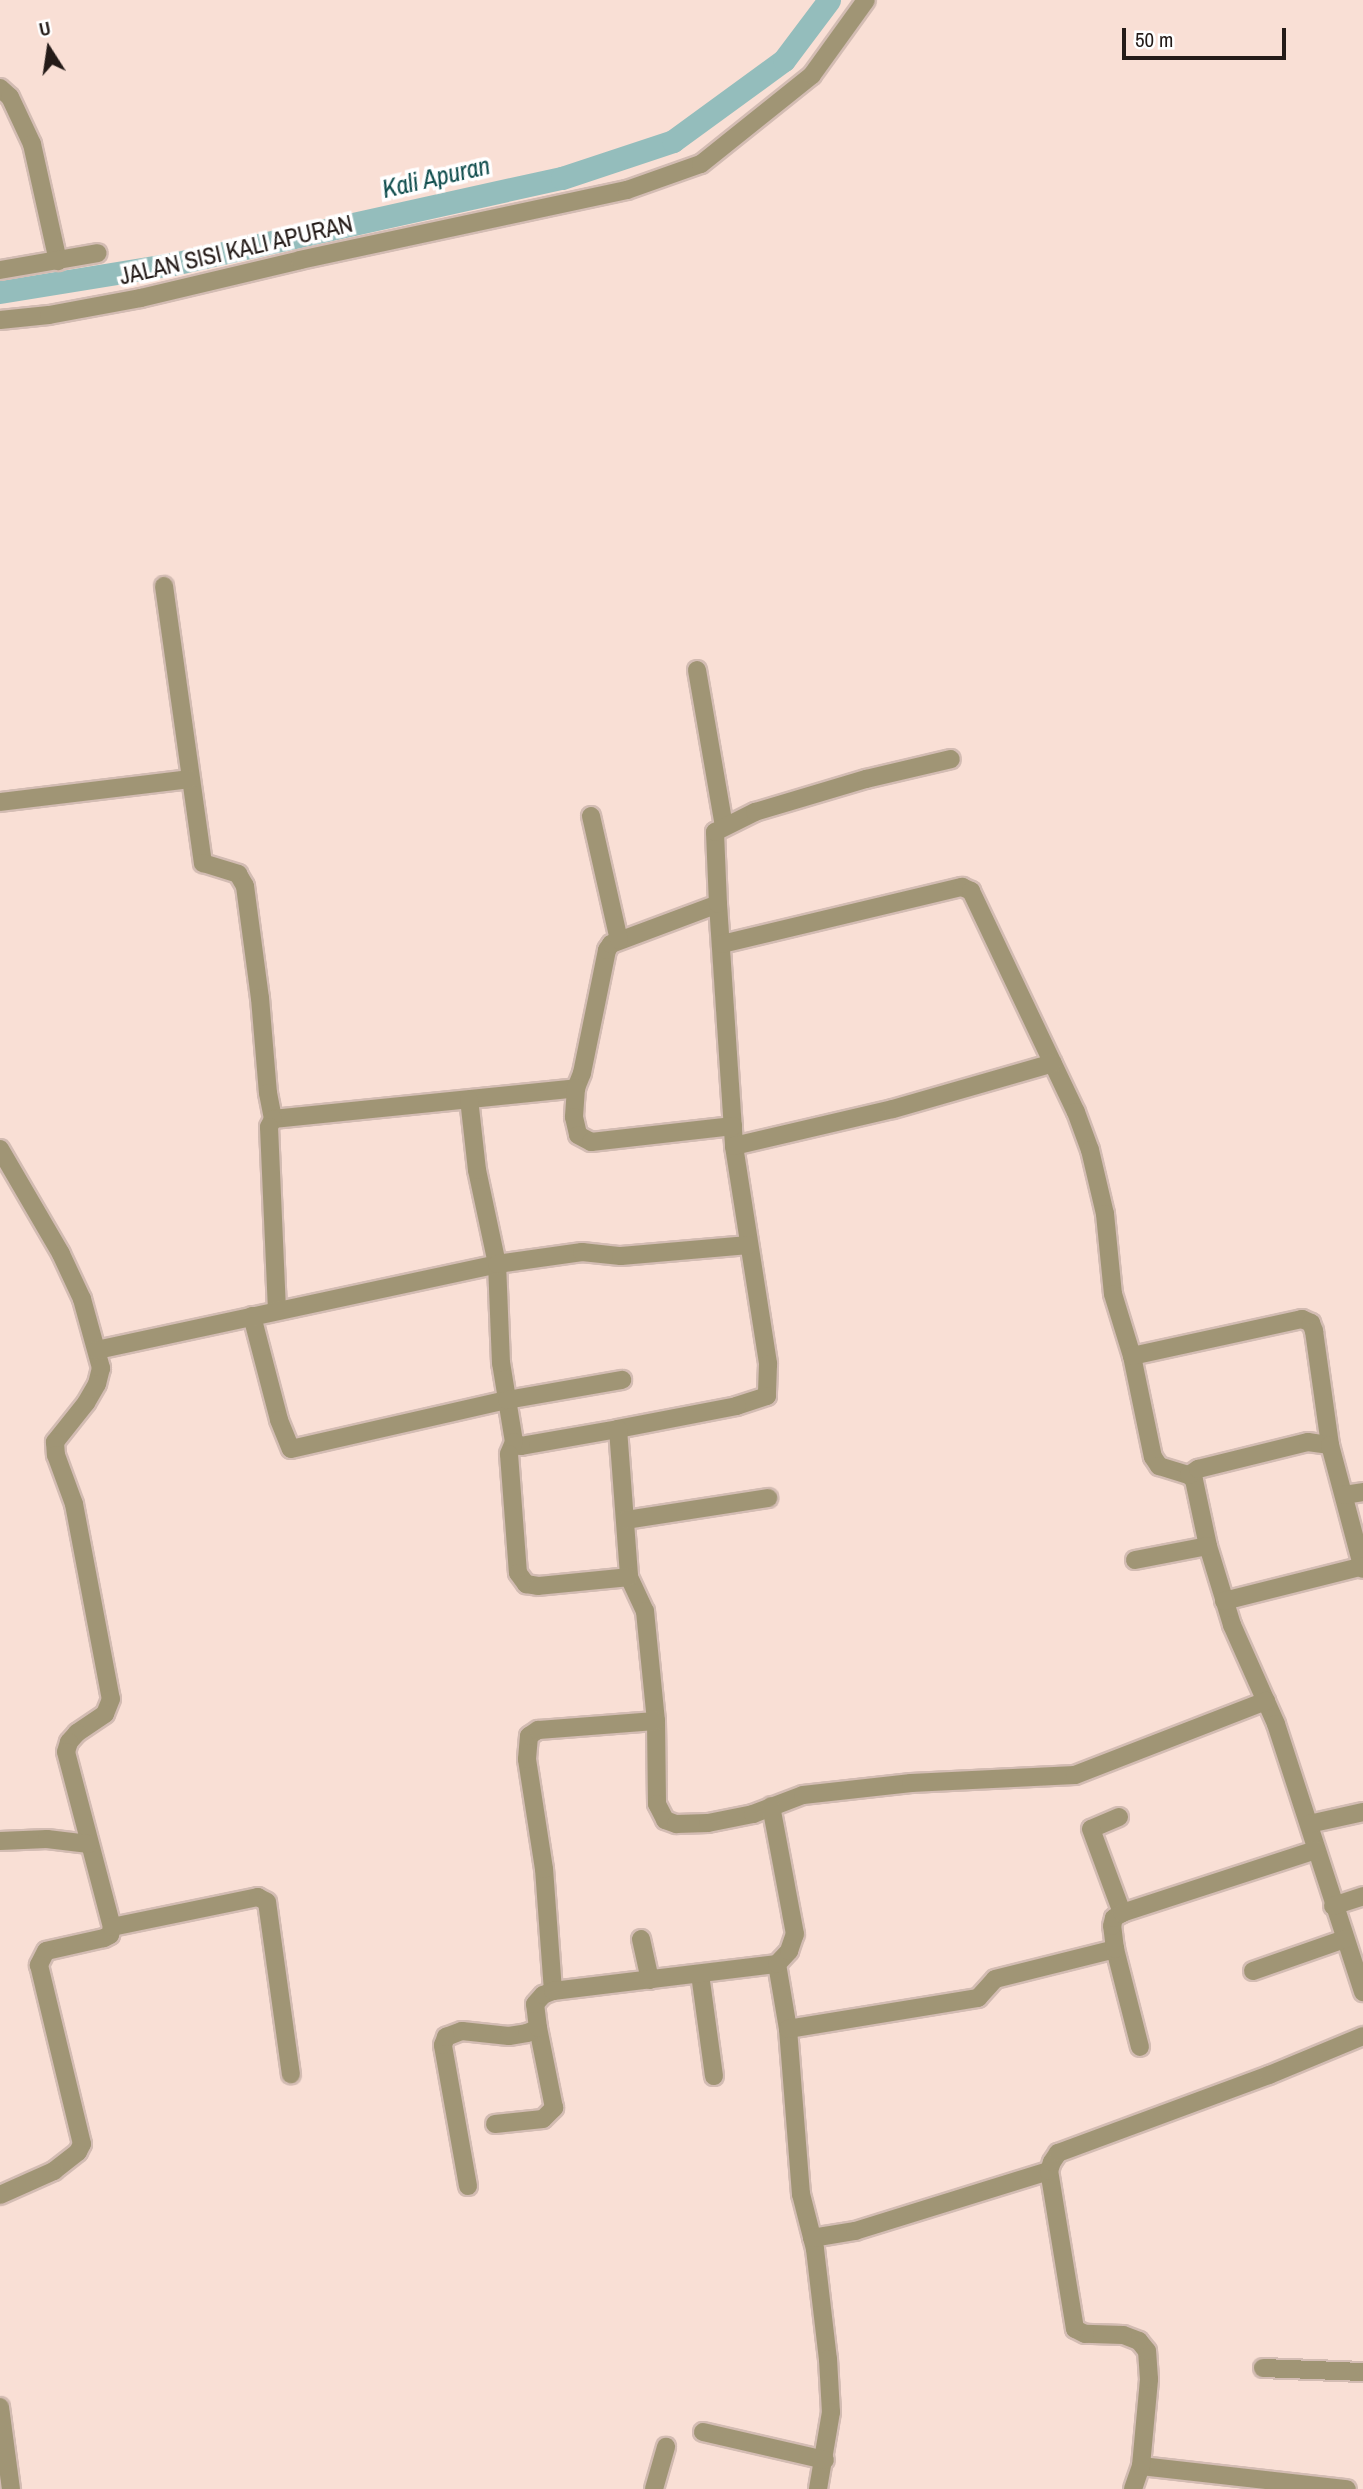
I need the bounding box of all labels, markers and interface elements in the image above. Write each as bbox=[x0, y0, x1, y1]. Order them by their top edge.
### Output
north arrow bbox=[14, 14, 84, 84]
scale bar bbox=[1125, 14, 1290, 58]
text: U bbox=[36, 15, 53, 42]
text: 50 m bbox=[1135, 25, 1173, 54]
water label: Kali Apuran bbox=[378, 149, 494, 205]
street label: JALAN SISI KALI APURAN bbox=[116, 209, 356, 291]

